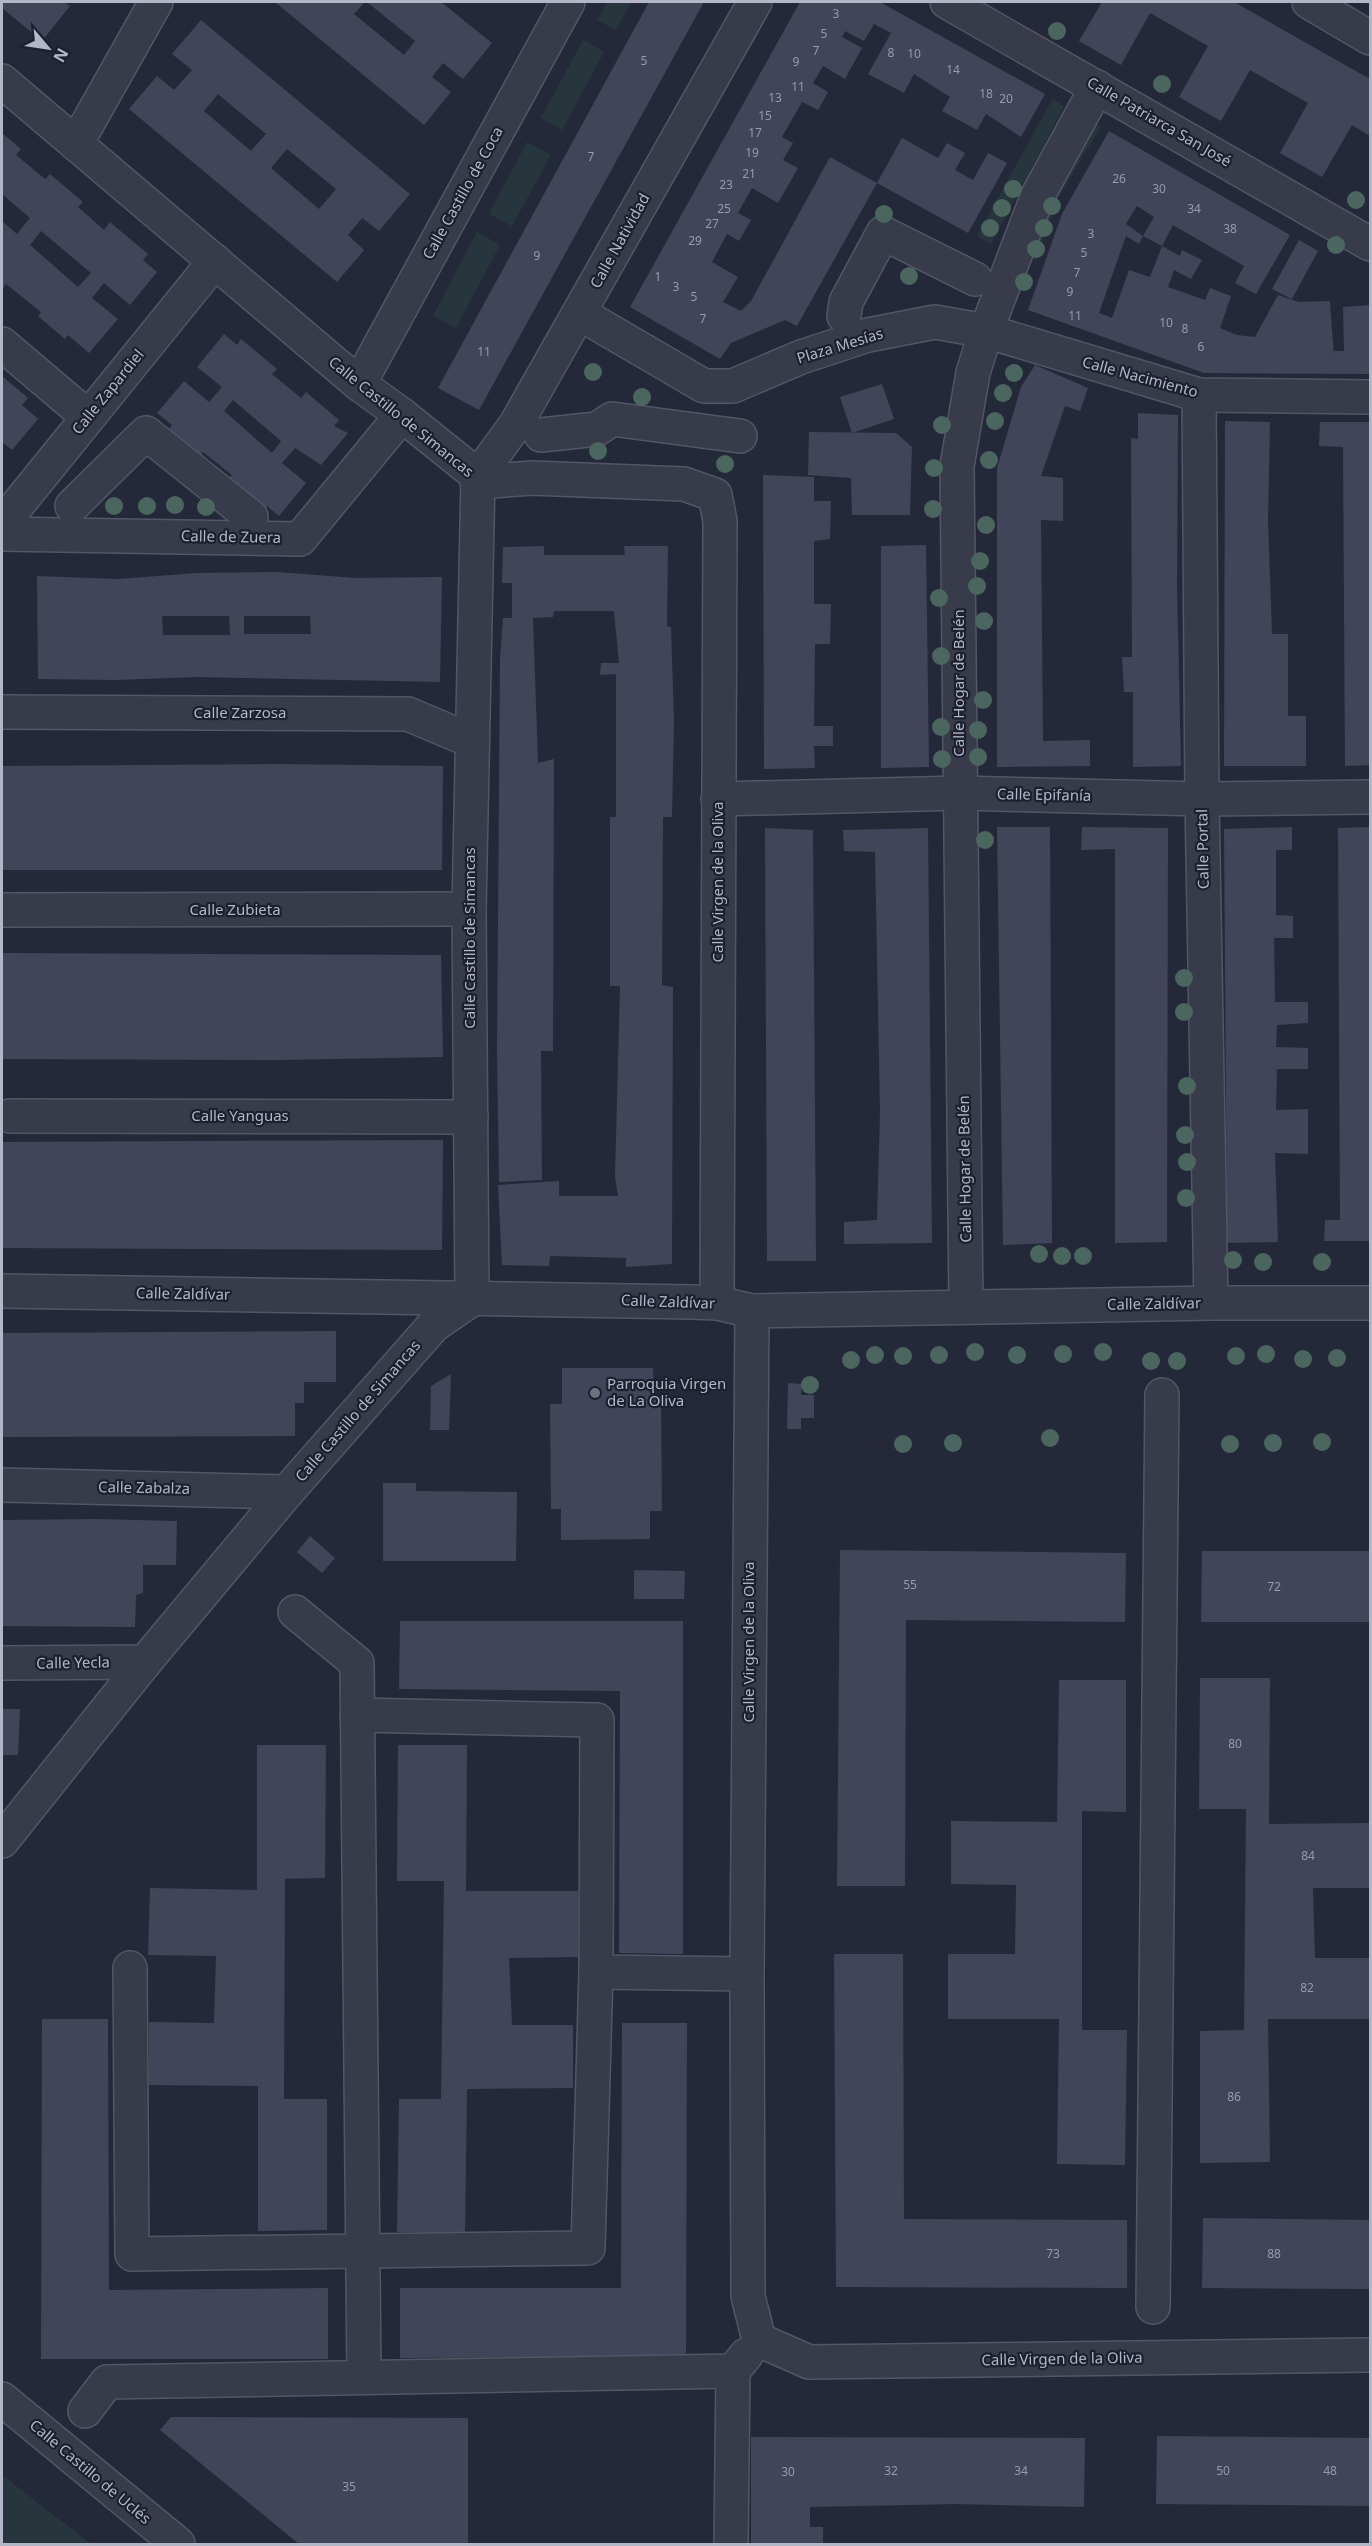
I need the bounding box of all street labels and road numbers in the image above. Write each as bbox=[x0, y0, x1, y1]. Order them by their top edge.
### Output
street label: Calle Patriarca San José bbox=[1084, 72, 1235, 171]
street label: Calle Castillo de Coca bbox=[417, 123, 507, 262]
street label: Calle Natividad bbox=[585, 190, 653, 291]
street label: Plaza Mesías bbox=[794, 322, 885, 368]
street label: Calle Zapardiel bbox=[67, 345, 148, 438]
street label: Calle Castillo de Simancas bbox=[325, 351, 478, 481]
street label: Calle Nacimiento bbox=[1080, 351, 1200, 401]
street label: Calle de Zuera bbox=[181, 525, 281, 547]
street label: Calle Hogar de Belén bbox=[948, 609, 968, 757]
street label: Calle Zarzosa bbox=[194, 702, 286, 722]
street label: Calle Epifanía bbox=[997, 783, 1091, 805]
street label: Calle Virgen de la Oliva bbox=[707, 801, 727, 963]
street label: Calle Portal bbox=[1191, 809, 1213, 889]
street label: Calle Castillo de Simancas bbox=[459, 847, 479, 1029]
street label: Calle Zubieta bbox=[189, 899, 281, 919]
street label: Calle Hogar de Belén bbox=[953, 1095, 975, 1243]
street label: Calle Yanguas bbox=[191, 1105, 289, 1125]
street label: Calle Zaldívar bbox=[136, 1282, 230, 1304]
street label: Calle Zaldívar bbox=[621, 1289, 715, 1313]
street label: Calle Zaldívar bbox=[1107, 1292, 1201, 1314]
street label: Calle Castillo de Simancas bbox=[290, 1335, 424, 1485]
street label: Calle Zabalza bbox=[98, 1476, 190, 1498]
street label: Calle Virgen de la Oliva bbox=[738, 1561, 758, 1723]
street label: Calle Yecla bbox=[36, 1651, 110, 1673]
street label: Calle Virgen de la Oliva bbox=[981, 2347, 1143, 2369]
street label: Calle Castillo de Uclés bbox=[26, 2415, 155, 2528]

